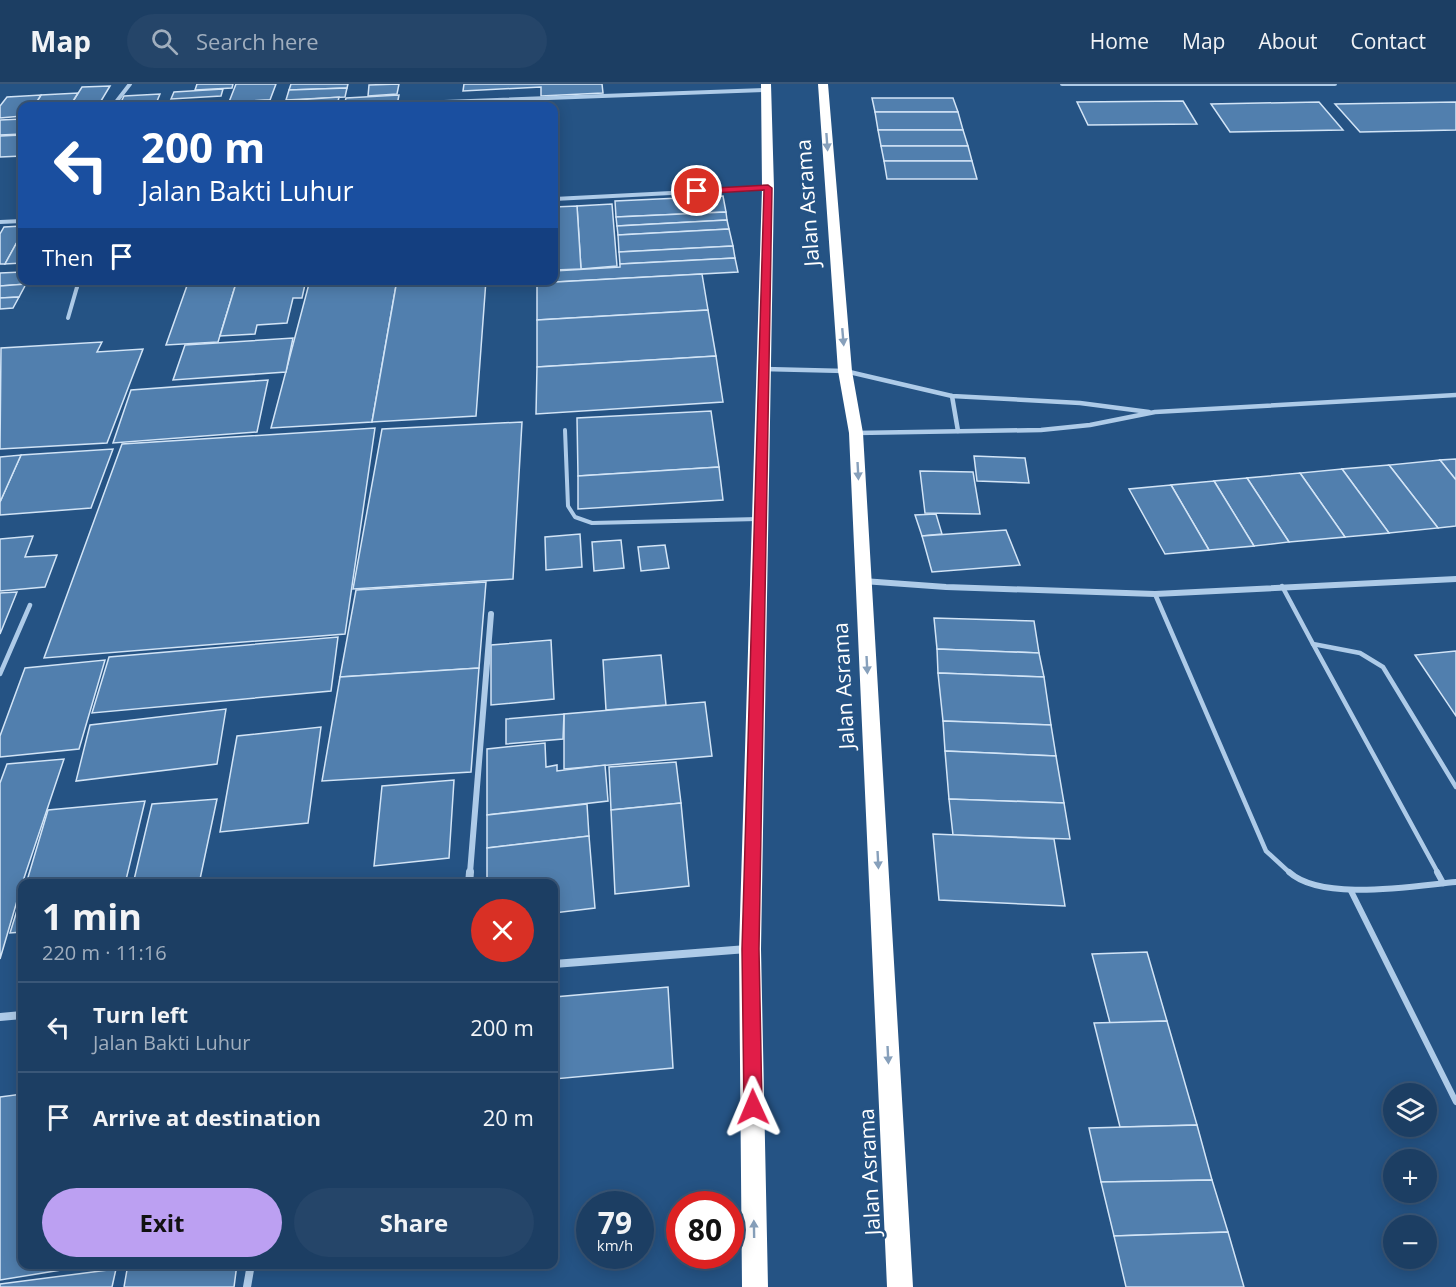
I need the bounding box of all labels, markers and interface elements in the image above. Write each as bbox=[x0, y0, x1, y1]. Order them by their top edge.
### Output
search box bbox=[127, 14, 547, 68]
text: Map bbox=[30, 22, 91, 60]
icon: search bbox=[148, 25, 181, 58]
text: Search here bbox=[196, 26, 319, 56]
text: Home bbox=[1090, 27, 1149, 55]
text: Map bbox=[1182, 27, 1225, 55]
text: About bbox=[1258, 27, 1318, 55]
text: Contact bbox=[1351, 27, 1426, 55]
text: 200 m bbox=[141, 118, 265, 175]
icon: left bbox=[42, 126, 120, 204]
one-way arrow bbox=[823, 133, 832, 152]
street label: Jalan Asrama bbox=[789, 139, 826, 269]
pin bbox=[671, 165, 722, 216]
text: Jalan Bakti Luhur bbox=[141, 172, 354, 209]
icon: arrive bbox=[680, 174, 713, 207]
icon: arrive bbox=[105, 240, 138, 273]
text: Then bbox=[42, 242, 93, 272]
one-way arrow bbox=[838, 327, 848, 346]
one-way arrow bbox=[853, 461, 862, 480]
street label: Jalan Asrama bbox=[826, 622, 860, 752]
one-way arrow bbox=[863, 656, 872, 675]
one-way arrow bbox=[873, 851, 882, 870]
text: 1 min bbox=[42, 892, 142, 941]
button: close bbox=[471, 899, 534, 962]
text: 220 m · 11:16 bbox=[42, 939, 167, 966]
text: Turn left bbox=[93, 999, 188, 1029]
icon: left bbox=[42, 1011, 75, 1044]
text: 200 m bbox=[470, 1012, 534, 1042]
text: Jalan Bakti Luhur bbox=[93, 1029, 250, 1056]
one-way arrow bbox=[884, 1045, 893, 1064]
position arrow bbox=[721, 1075, 785, 1139]
map controls bbox=[1383, 1083, 1437, 1269]
button: layers bbox=[1383, 1083, 1437, 1137]
icon: arrive bbox=[42, 1101, 75, 1134]
text: Arrive at destination bbox=[93, 1102, 321, 1132]
text: 20 m bbox=[483, 1102, 534, 1132]
street label: Jalan Asrama bbox=[852, 1108, 886, 1238]
button: + bbox=[1383, 1149, 1437, 1203]
button: Exit bbox=[42, 1188, 282, 1257]
button: Share bbox=[294, 1188, 534, 1257]
speed limit sign: 80 bbox=[666, 1191, 744, 1269]
text: 79 bbox=[598, 1202, 632, 1243]
button: − bbox=[1383, 1215, 1437, 1269]
one-way arrow bbox=[750, 1219, 759, 1238]
text: km/h bbox=[597, 1235, 633, 1255]

